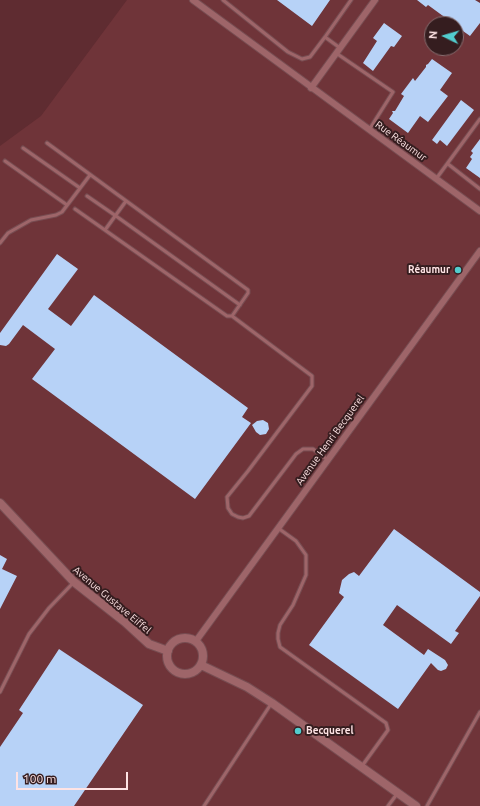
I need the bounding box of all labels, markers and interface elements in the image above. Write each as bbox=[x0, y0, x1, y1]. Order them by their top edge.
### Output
north arrow bbox=[424, 16, 464, 56]
text: N bbox=[427, 30, 439, 40]
street label: Rue Réaumur bbox=[373, 118, 429, 164]
place label: Réaumur bbox=[408, 264, 450, 276]
marker: Réaumur bbox=[453, 265, 463, 275]
street label: Avenue Henri Becquerel bbox=[293, 393, 367, 487]
street label: Avenue Gustave Eiffel bbox=[71, 564, 153, 636]
place label: Becquerel bbox=[306, 725, 354, 737]
marker: Becquerel bbox=[293, 726, 303, 736]
scale bar bbox=[18, 764, 130, 790]
text: 100 m bbox=[23, 772, 56, 785]

